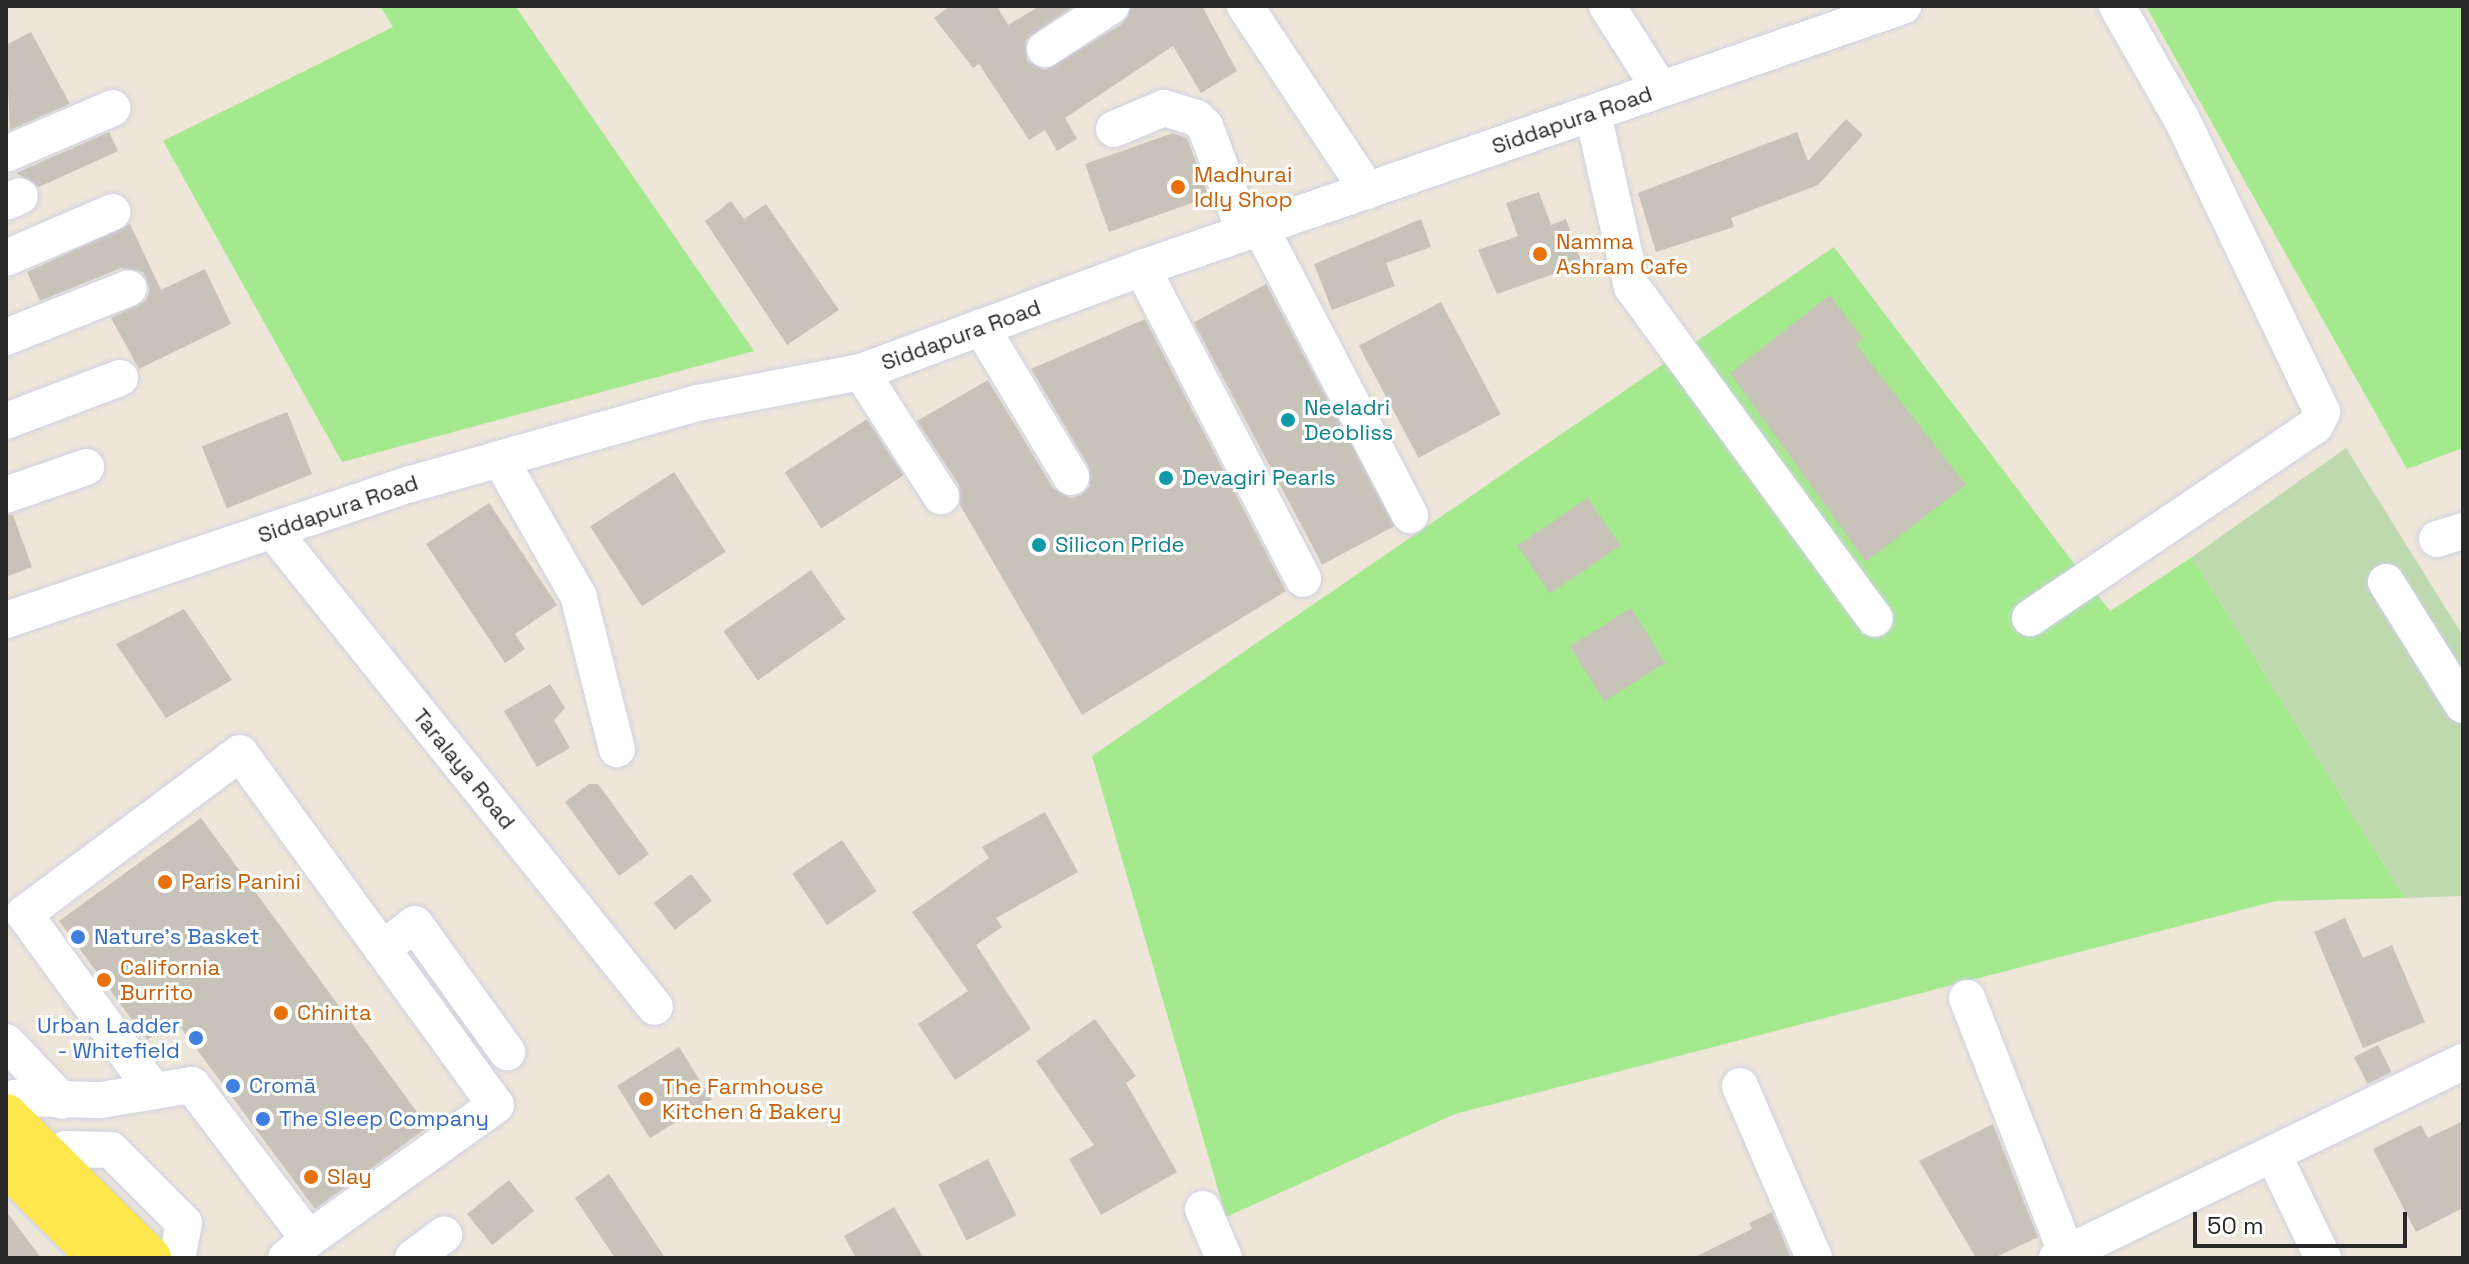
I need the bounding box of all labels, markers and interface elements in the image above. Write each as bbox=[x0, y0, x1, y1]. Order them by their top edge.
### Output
street label: Siddapura Road bbox=[1488, 80, 1656, 160]
place label: Madhurai Idly Shop bbox=[1194, 161, 1293, 212]
marker: Madhurai Idly Shop bbox=[1169, 178, 1187, 196]
place label: Namma Ashram Cafe bbox=[1556, 228, 1688, 280]
marker: Namma Ashram Cafe bbox=[1531, 245, 1549, 263]
street label: Siddapura Road bbox=[878, 294, 1044, 376]
place label: Neeladri Deobliss bbox=[1304, 394, 1393, 446]
marker: Neeladri Deobliss bbox=[1279, 411, 1297, 429]
place label: Devagiri Pearls bbox=[1182, 465, 1336, 491]
street label: Siddapura Road bbox=[254, 469, 422, 549]
marker: Devagiri Pearls bbox=[1157, 469, 1175, 487]
place label: Silicon Pride bbox=[1055, 532, 1185, 558]
marker: Silicon Pride bbox=[1030, 536, 1048, 554]
street label: Taralaya Road bbox=[407, 703, 521, 835]
place label: Paris Panini bbox=[181, 869, 301, 895]
marker: Paris Panini bbox=[156, 873, 174, 891]
place label: Nature's Basket bbox=[94, 924, 260, 950]
marker: Nature's Basket bbox=[69, 928, 87, 946]
place label: California Burrito bbox=[120, 954, 220, 1006]
marker: California Burrito bbox=[95, 971, 113, 989]
place label: Chinita bbox=[297, 1000, 372, 1026]
marker: Chinita bbox=[272, 1004, 290, 1022]
place label: Urban Ladder - Whitefield bbox=[37, 1012, 180, 1064]
marker: Urban Ladder - Whitefield bbox=[187, 1029, 205, 1047]
place label: Cromā bbox=[249, 1073, 316, 1099]
place label: The Farmhouse Kitchen & Bakery bbox=[662, 1073, 842, 1124]
marker: Cromā bbox=[224, 1077, 242, 1095]
marker: The Farmhouse Kitchen & Bakery bbox=[637, 1090, 655, 1108]
place label: The Sleep Company bbox=[279, 1106, 489, 1132]
marker: The Sleep Company bbox=[254, 1110, 272, 1128]
place label: Slay bbox=[327, 1164, 372, 1190]
marker: Slay bbox=[302, 1168, 320, 1186]
scale bar bbox=[2197, 1196, 2411, 1246]
text: 50 m bbox=[2207, 1210, 2264, 1241]

